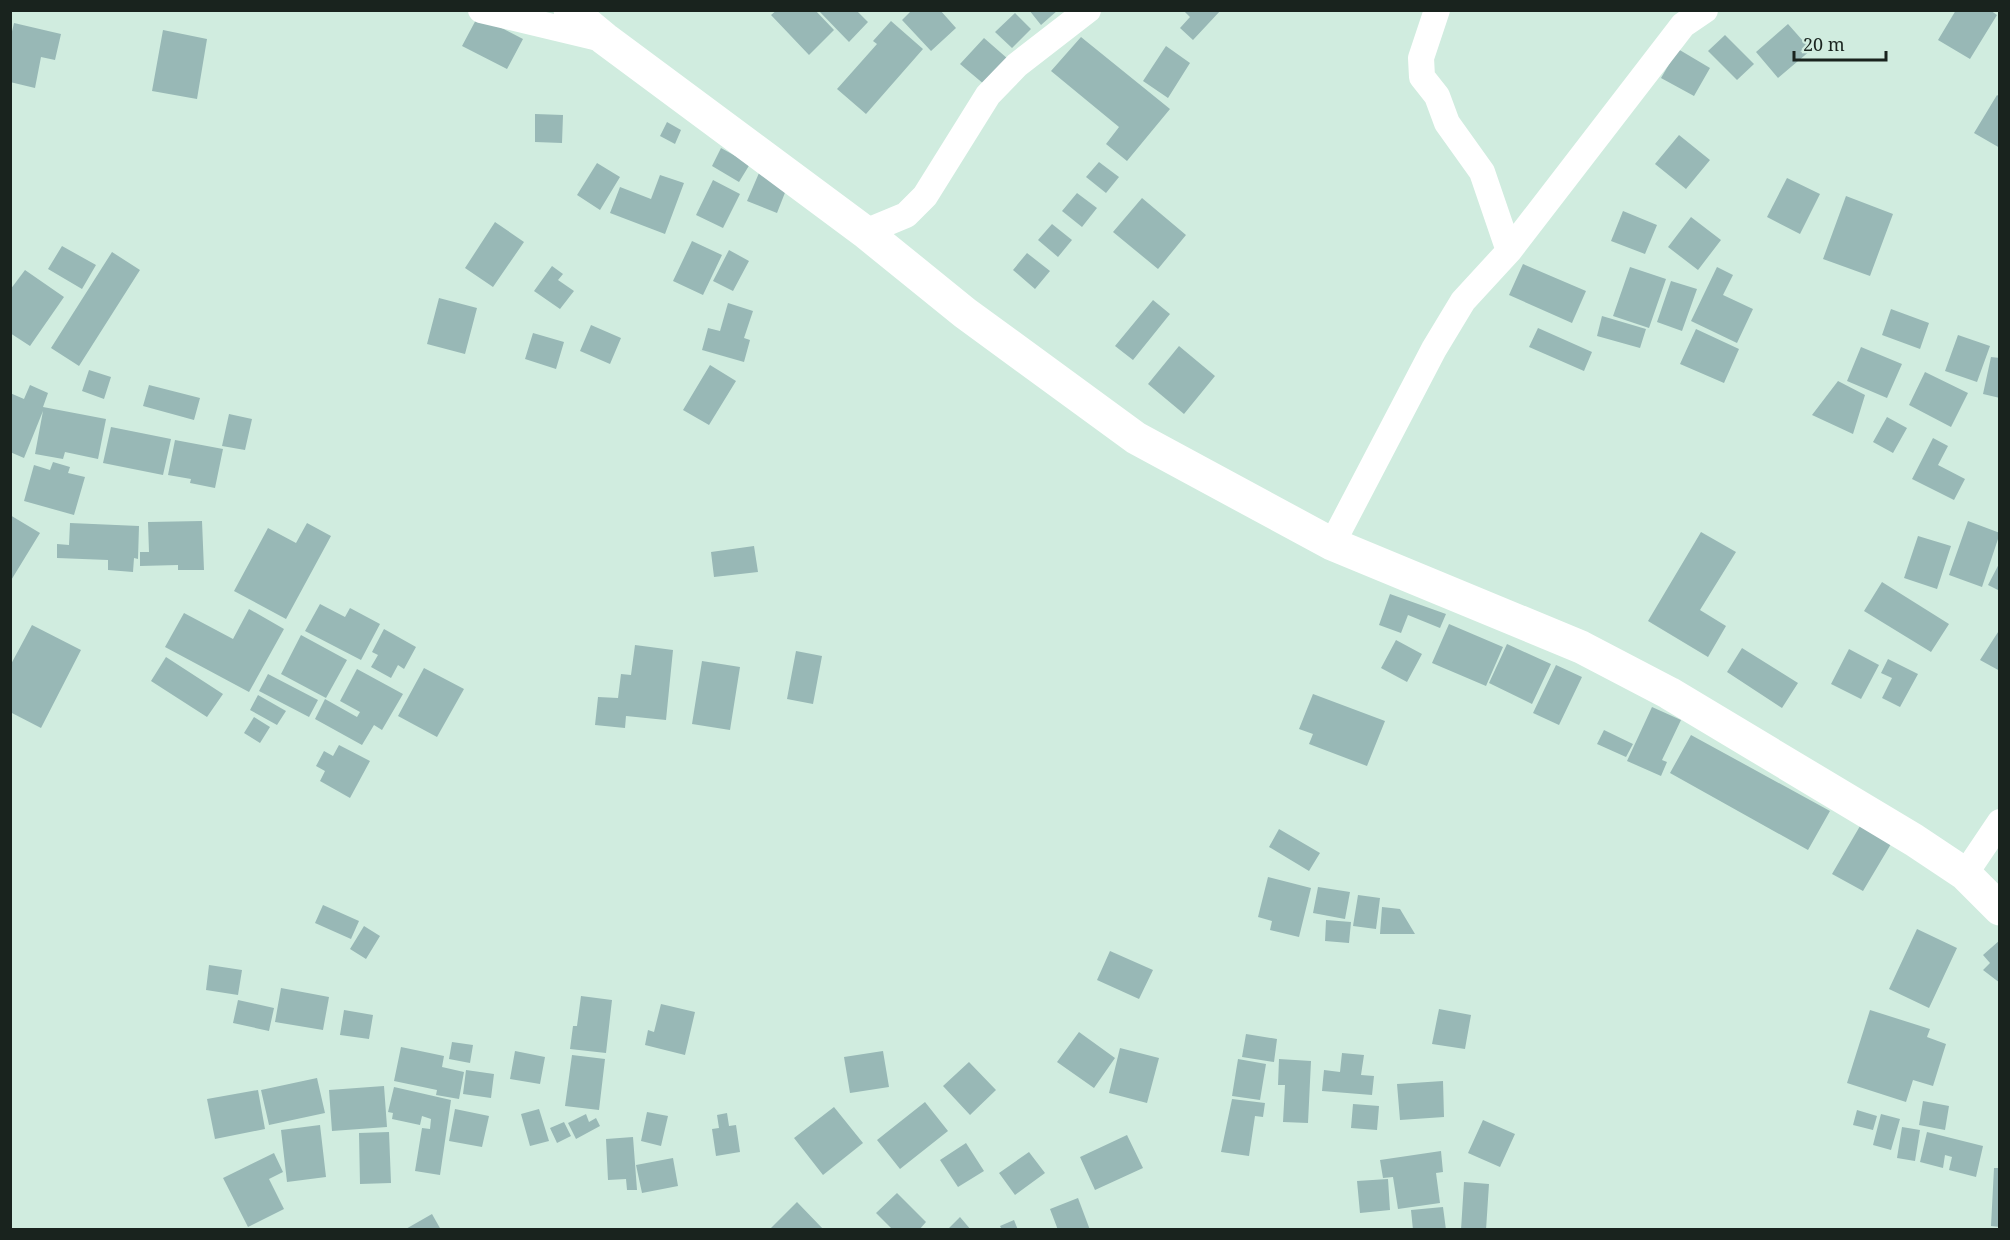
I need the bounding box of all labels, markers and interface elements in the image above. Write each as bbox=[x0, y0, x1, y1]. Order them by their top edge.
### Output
scale bar bbox=[1794, 24, 1886, 62]
text: 20 m bbox=[1803, 32, 1845, 56]

